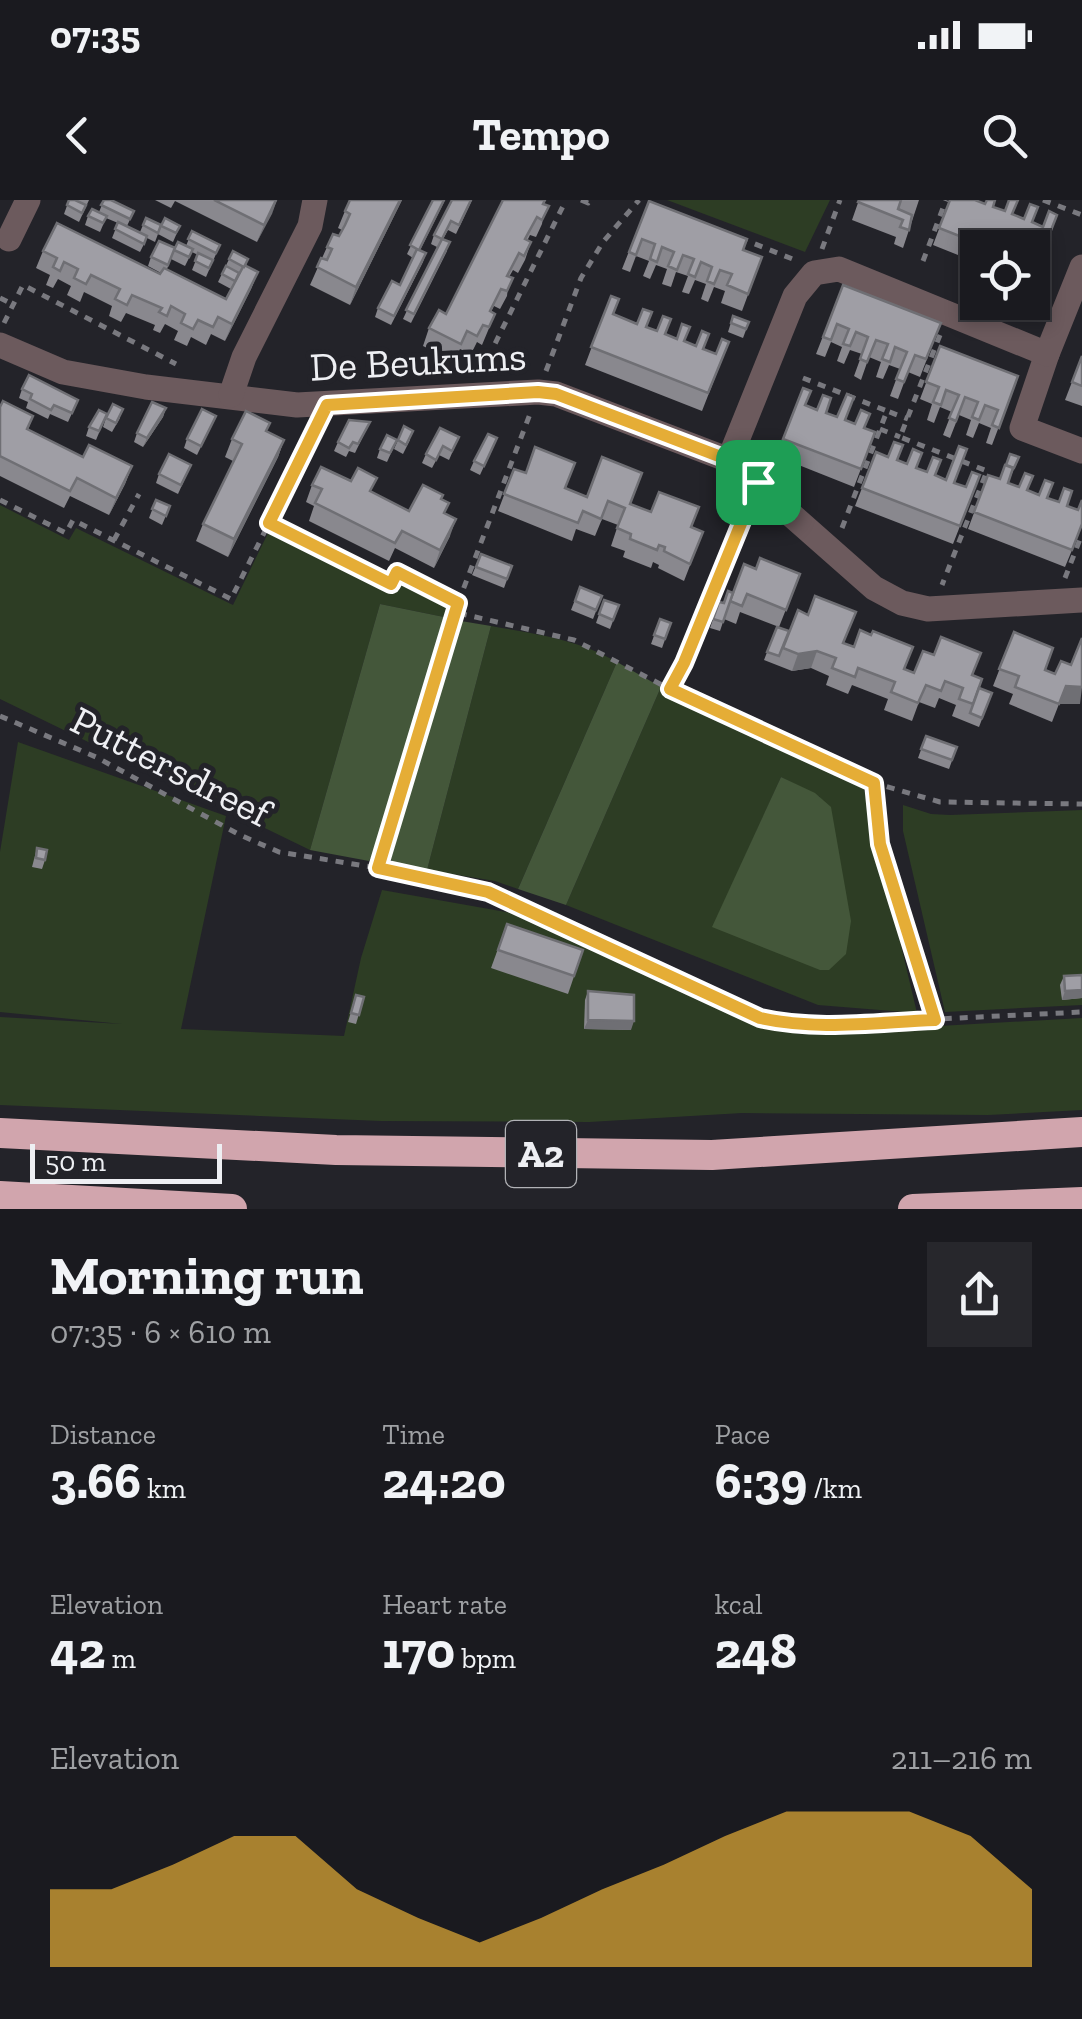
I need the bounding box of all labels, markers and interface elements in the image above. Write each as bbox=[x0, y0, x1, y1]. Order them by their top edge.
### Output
text: 07:35 bbox=[50, 12, 140, 58]
icon: back bbox=[50, 108, 105, 163]
text: Tempo bbox=[472, 108, 610, 162]
icon: search bbox=[977, 108, 1032, 163]
map controls bbox=[960, 230, 1050, 320]
button: locate bbox=[960, 230, 1050, 320]
street label: De Beukums bbox=[309, 331, 527, 391]
pin bbox=[716, 440, 801, 525]
icon: arrive bbox=[731, 455, 786, 510]
street label: Puttersdreef bbox=[63, 695, 282, 838]
road number: A2 bbox=[506, 1121, 576, 1187]
scale bar bbox=[30, 1139, 222, 1184]
text: 50 m bbox=[45, 1145, 106, 1178]
text: Morning run bbox=[50, 1242, 364, 1308]
button: share bbox=[927, 1242, 1032, 1347]
text: 07:35 · 6 × 610 m bbox=[50, 1313, 271, 1351]
text: Distance bbox=[50, 1418, 156, 1451]
text: Time bbox=[382, 1418, 445, 1451]
text: Pace bbox=[715, 1418, 770, 1451]
text: 3.66 bbox=[50, 1451, 141, 1511]
text: 24:20 bbox=[382, 1451, 506, 1511]
text: 6:39 bbox=[715, 1451, 807, 1511]
text: km bbox=[141, 1472, 186, 1505]
text: /km bbox=[807, 1472, 862, 1505]
text: Elevation bbox=[50, 1588, 163, 1621]
text: Heart rate bbox=[382, 1588, 507, 1621]
text: kcal bbox=[715, 1588, 763, 1621]
text: 42 bbox=[50, 1621, 105, 1681]
text: 170 bbox=[382, 1621, 455, 1681]
text: 248 bbox=[715, 1621, 797, 1681]
text: m bbox=[105, 1642, 136, 1675]
text: bpm bbox=[455, 1642, 516, 1675]
text: Elevation bbox=[50, 1739, 179, 1777]
text: 211–216 m bbox=[891, 1739, 1032, 1777]

